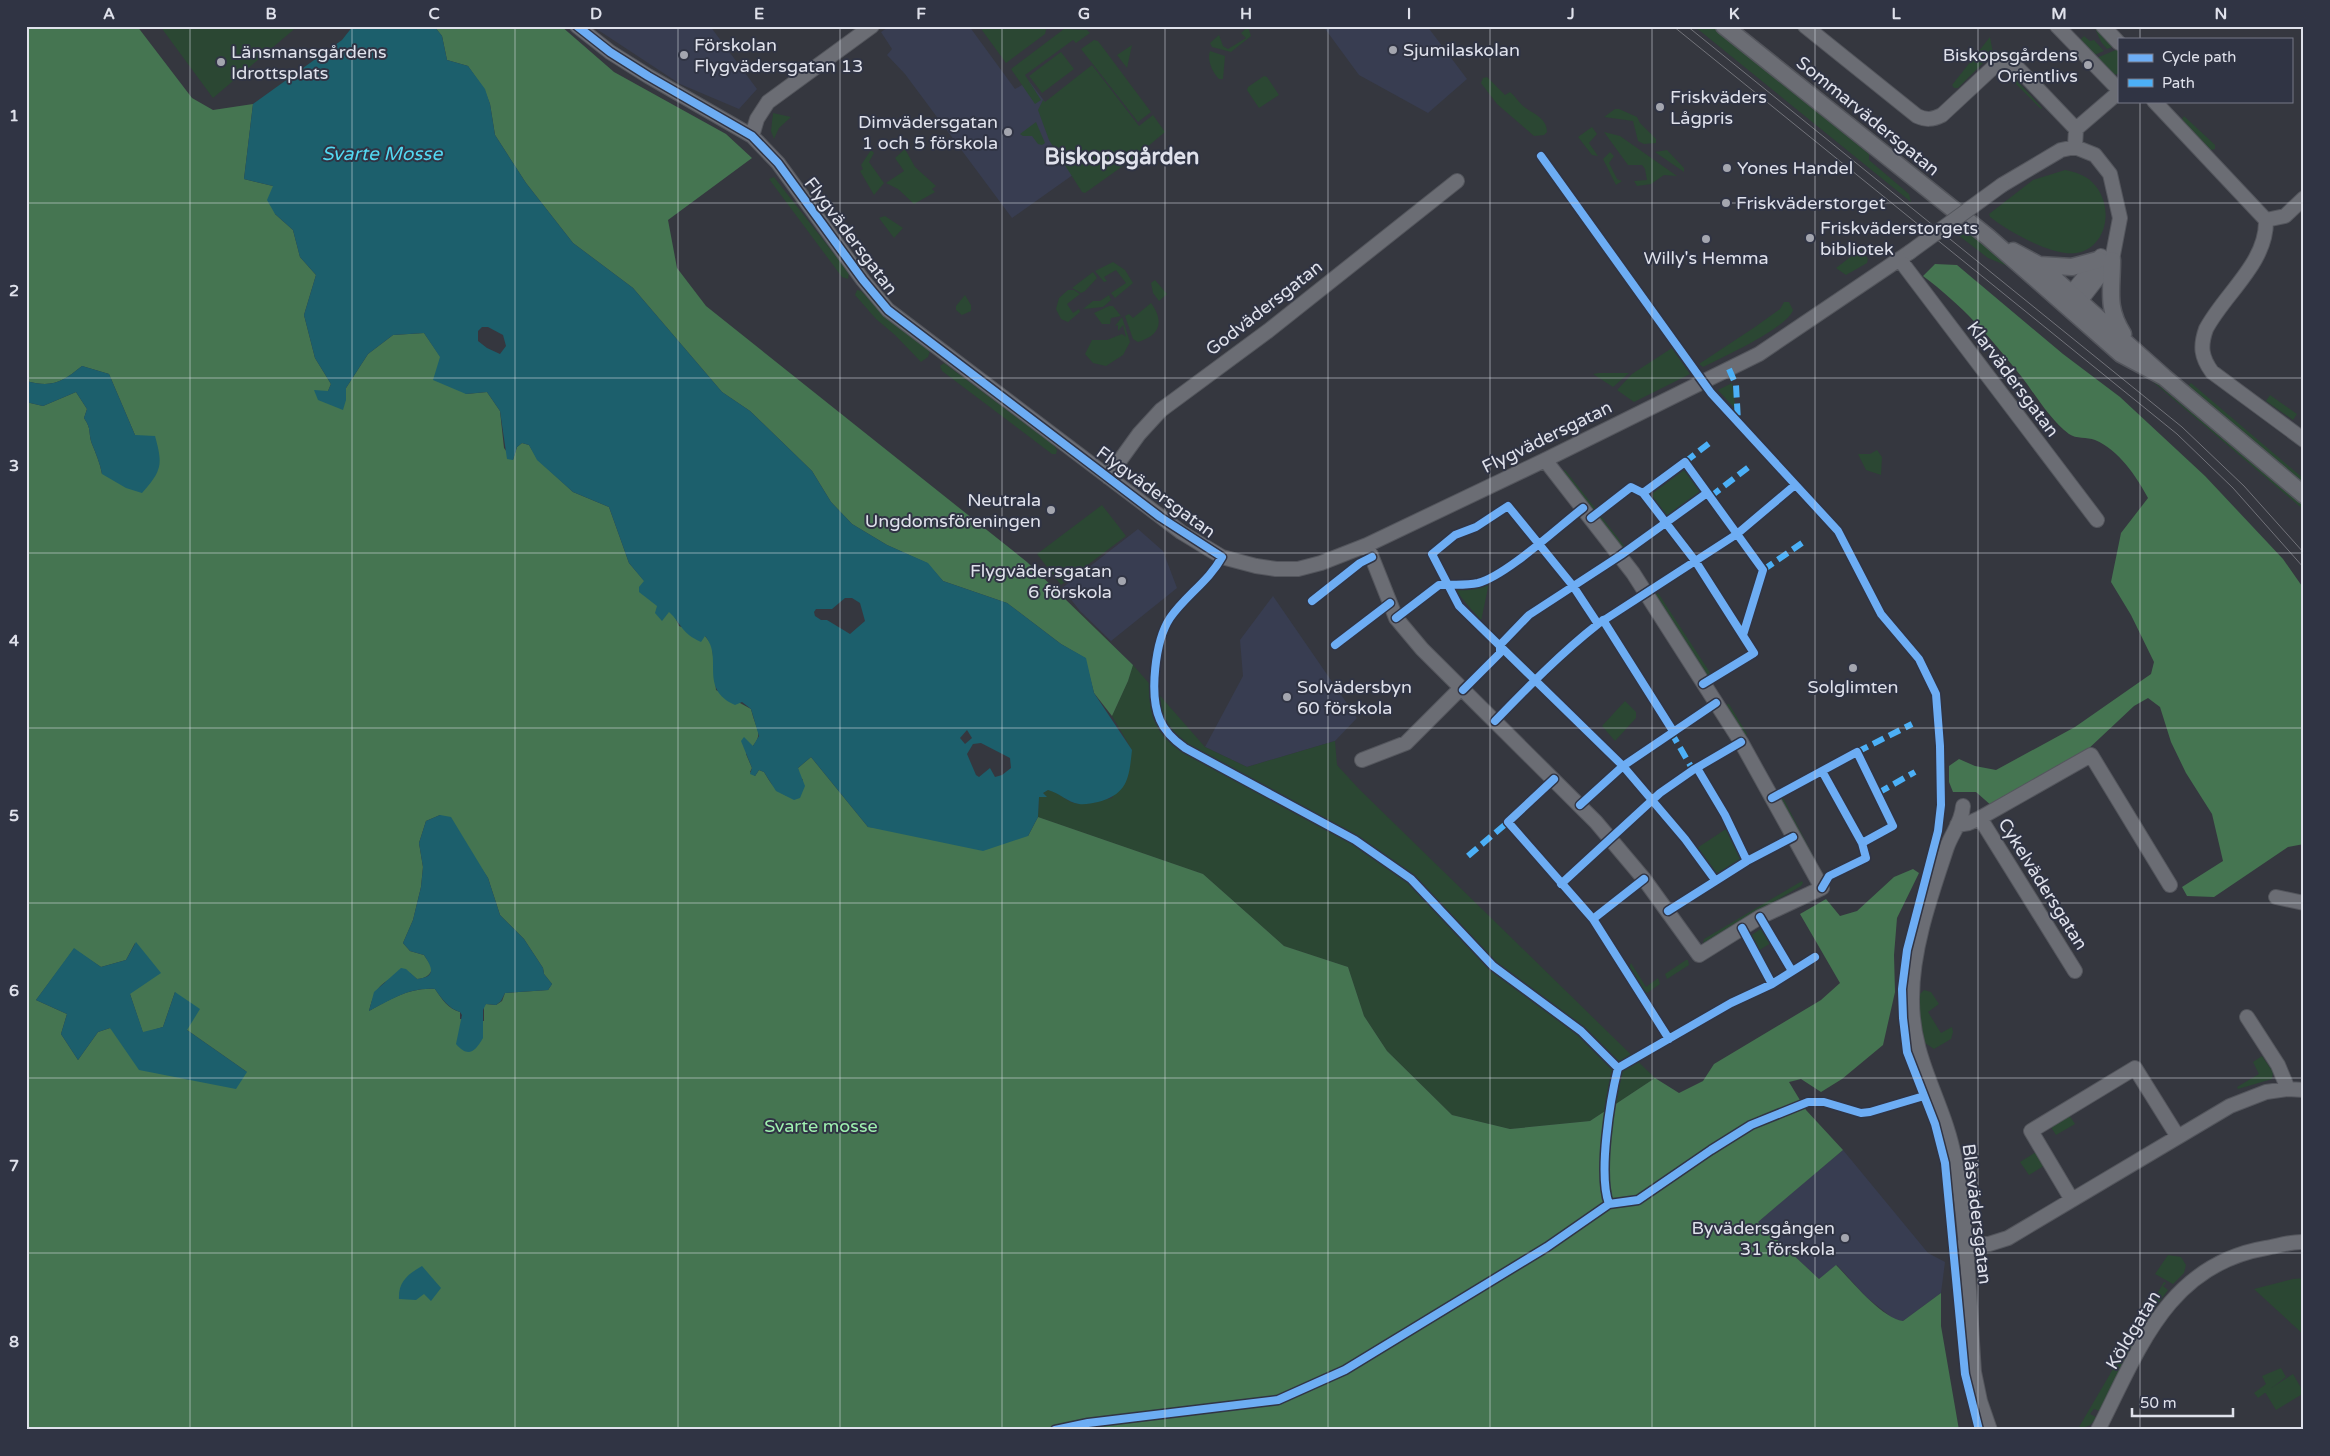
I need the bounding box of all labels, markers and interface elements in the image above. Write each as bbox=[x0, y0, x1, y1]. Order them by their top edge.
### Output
text: A bbox=[103, 4, 115, 24]
text: B bbox=[265, 4, 277, 24]
text: C bbox=[428, 4, 440, 24]
text: D bbox=[590, 4, 602, 24]
text: E bbox=[754, 4, 764, 24]
text: F bbox=[916, 4, 926, 24]
text: G bbox=[1078, 4, 1090, 24]
text: H bbox=[1240, 4, 1252, 24]
text: I bbox=[1407, 4, 1411, 24]
text: J bbox=[1566, 4, 1575, 24]
text: K bbox=[1729, 4, 1740, 24]
text: L bbox=[1891, 4, 1901, 24]
text: M bbox=[2051, 4, 2067, 24]
text: N bbox=[2215, 4, 2227, 24]
place label: Förskolan Flygvädersgatan 13 bbox=[694, 34, 863, 77]
legend bbox=[2118, 38, 2292, 102]
place label: Sjumilaskolan bbox=[1403, 39, 1520, 61]
place label: Länsmansgårdens Idrottsplats bbox=[231, 41, 387, 84]
marker: Sjumilaskolan bbox=[1387, 44, 1399, 56]
place label: Biskopsgårdens Orientlivs bbox=[1943, 44, 2078, 87]
text: Cycle path bbox=[2162, 48, 2236, 66]
marker: Förskolan Flygvädersgatan 13 bbox=[678, 49, 690, 61]
street label: Sommarvädersgatan bbox=[1792, 51, 1944, 181]
marker: Länsmansgårdens Idrottsplats bbox=[215, 56, 227, 68]
marker: Biskopsgårdens Orientlivs bbox=[2082, 59, 2094, 71]
text: Path bbox=[2162, 74, 2195, 92]
place label: Friskväders Lågpris bbox=[1670, 86, 1767, 129]
marker: Friskväders Lågpris bbox=[1654, 101, 1666, 113]
text: 1 bbox=[9, 106, 19, 126]
place label: Dimvädersgatan 1 och 5 förskola bbox=[858, 111, 998, 154]
marker: Dimvädersgatan 1 och 5 förskola bbox=[1002, 126, 1014, 138]
water label: Svarte Mosse bbox=[322, 143, 443, 165]
district label: Biskopsgården bbox=[1045, 144, 1199, 170]
place label: Yones Handel bbox=[1737, 157, 1853, 179]
marker: Yones Handel bbox=[1721, 162, 1733, 174]
street label: Flygvädersgatan bbox=[799, 173, 903, 299]
place label: Friskväderstorget bbox=[1736, 192, 1886, 214]
marker: Friskväderstorget bbox=[1720, 197, 1732, 209]
place label: Friskväderstorgets bibliotek bbox=[1820, 217, 1978, 260]
marker: Friskväderstorgets bibliotek bbox=[1804, 232, 1816, 244]
marker: Willy's Hemma bbox=[1700, 233, 1712, 245]
place label: Willy's Hemma bbox=[1643, 247, 1769, 269]
street label: Godvädersgatan bbox=[1201, 256, 1327, 360]
text: 2 bbox=[9, 281, 19, 301]
street label: Klarvädersgatan bbox=[1962, 317, 2064, 441]
street label: Flygvädersgatan bbox=[1478, 396, 1616, 478]
street label: Flygvädersgatan bbox=[1092, 441, 1220, 543]
text: 3 bbox=[9, 456, 19, 476]
place label: Neutrala Ungdomsföreningen bbox=[865, 489, 1041, 532]
marker: Neutrala Ungdomsföreningen bbox=[1045, 504, 1057, 516]
place label: Flygvädersgatan 6 förskola bbox=[970, 560, 1112, 603]
marker: Flygvädersgatan 6 förskola bbox=[1116, 575, 1128, 587]
text: 4 bbox=[9, 631, 19, 651]
marker: Solglimten bbox=[1847, 662, 1859, 674]
place label: Solvädersbyn 60 förskola bbox=[1297, 676, 1412, 719]
place label: Solglimten bbox=[1807, 676, 1899, 698]
marker: Solvädersbyn 60 förskola bbox=[1281, 691, 1293, 703]
text: 5 bbox=[9, 806, 19, 826]
street label: Cykelvädersgatan bbox=[1994, 814, 2092, 954]
text: 6 bbox=[9, 981, 19, 1001]
park label: Svarte mosse bbox=[764, 1115, 878, 1137]
street label: Blåsvädersgatan bbox=[1957, 1143, 1997, 1285]
text: 7 bbox=[9, 1156, 19, 1176]
place label: Byvädersgången 31 förskola bbox=[1692, 1217, 1835, 1260]
marker: Byvädersgången 31 förskola bbox=[1839, 1232, 1851, 1244]
street label: Köldgatan bbox=[2101, 1287, 2165, 1373]
text: 8 bbox=[9, 1332, 19, 1352]
scale bar bbox=[2132, 1386, 2234, 1418]
text: 50 m bbox=[2140, 1394, 2177, 1412]

